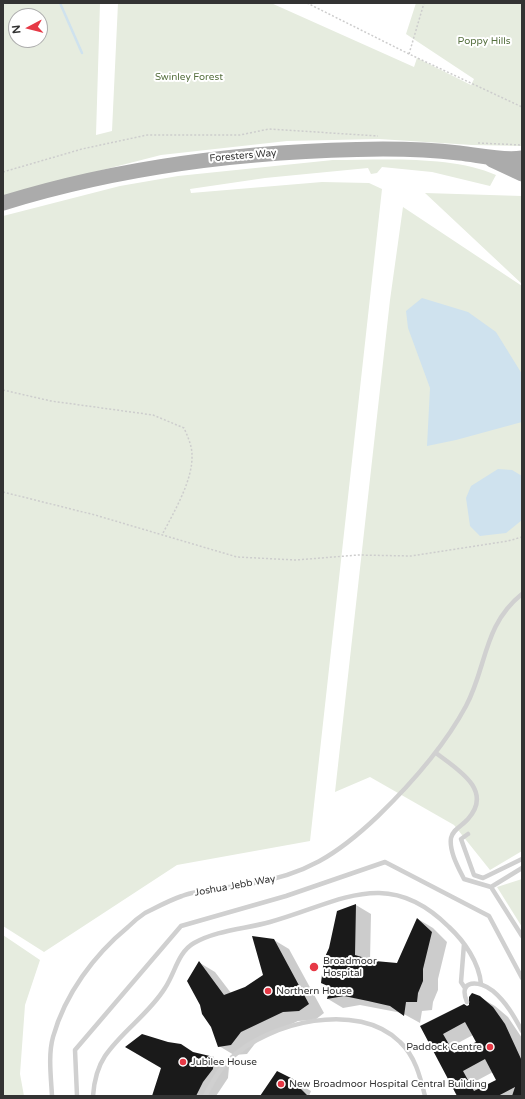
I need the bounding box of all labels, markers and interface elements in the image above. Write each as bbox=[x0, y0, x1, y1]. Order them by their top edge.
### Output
north arrow bbox=[8, 8, 48, 48]
text: N bbox=[10, 24, 24, 35]
park label: Poppy Hills bbox=[458, 35, 510, 47]
park label: Swinley Forest bbox=[155, 71, 223, 83]
street label: Foresters Way bbox=[209, 147, 277, 165]
street label: Joshua Jebb Way bbox=[194, 873, 276, 899]
place label: Broadmoor Hospital bbox=[323, 955, 377, 978]
marker: Broadmoor Hospital bbox=[308, 961, 320, 973]
place label: Northern House bbox=[276, 985, 352, 997]
marker: Northern House bbox=[263, 986, 273, 996]
place label: Paddock Centre bbox=[406, 1041, 482, 1053]
marker: Paddock Centre bbox=[485, 1042, 495, 1052]
place label: Jubilee House bbox=[191, 1056, 257, 1068]
marker: Jubilee House bbox=[178, 1057, 188, 1067]
place label: New Broadmoor Hospital Central Building bbox=[289, 1078, 487, 1090]
marker: New Broadmoor Hospital Central Building bbox=[276, 1079, 286, 1089]

